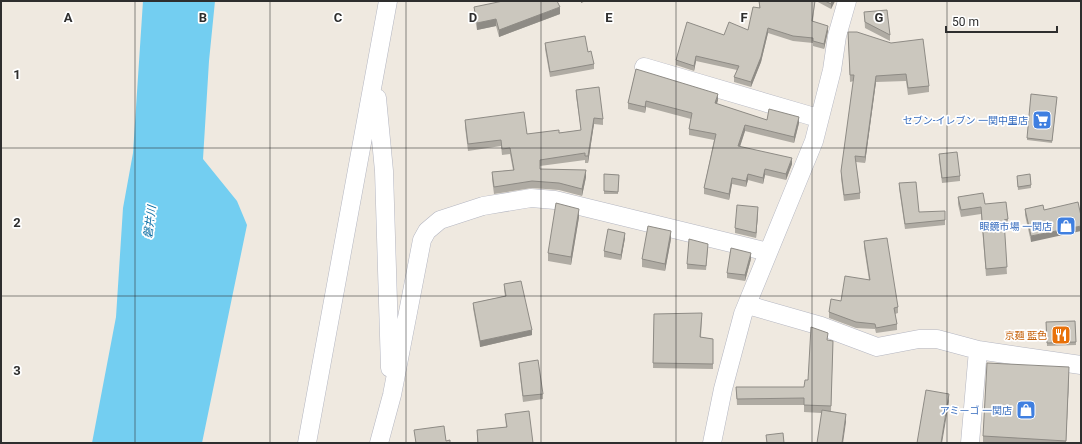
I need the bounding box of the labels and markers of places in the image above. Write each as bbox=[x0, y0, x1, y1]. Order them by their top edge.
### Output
supermarket icon: セブン-イレブン 一関中里店 bbox=[1031, 109, 1053, 131]
place label: セブン-イレブン 一関中里店 bbox=[903, 115, 1028, 126]
shop icon: 眼鏡市場 一関店 bbox=[1055, 215, 1077, 237]
place label: 眼鏡市場 一関店 bbox=[980, 221, 1052, 232]
restaurant icon: 京麺 藍色 bbox=[1050, 324, 1072, 346]
place label: 京麺 藍色 bbox=[1005, 330, 1047, 341]
shop icon: アミーゴ 一関店 bbox=[1015, 399, 1037, 421]
place label: アミーゴ 一関店 bbox=[940, 405, 1012, 416]

